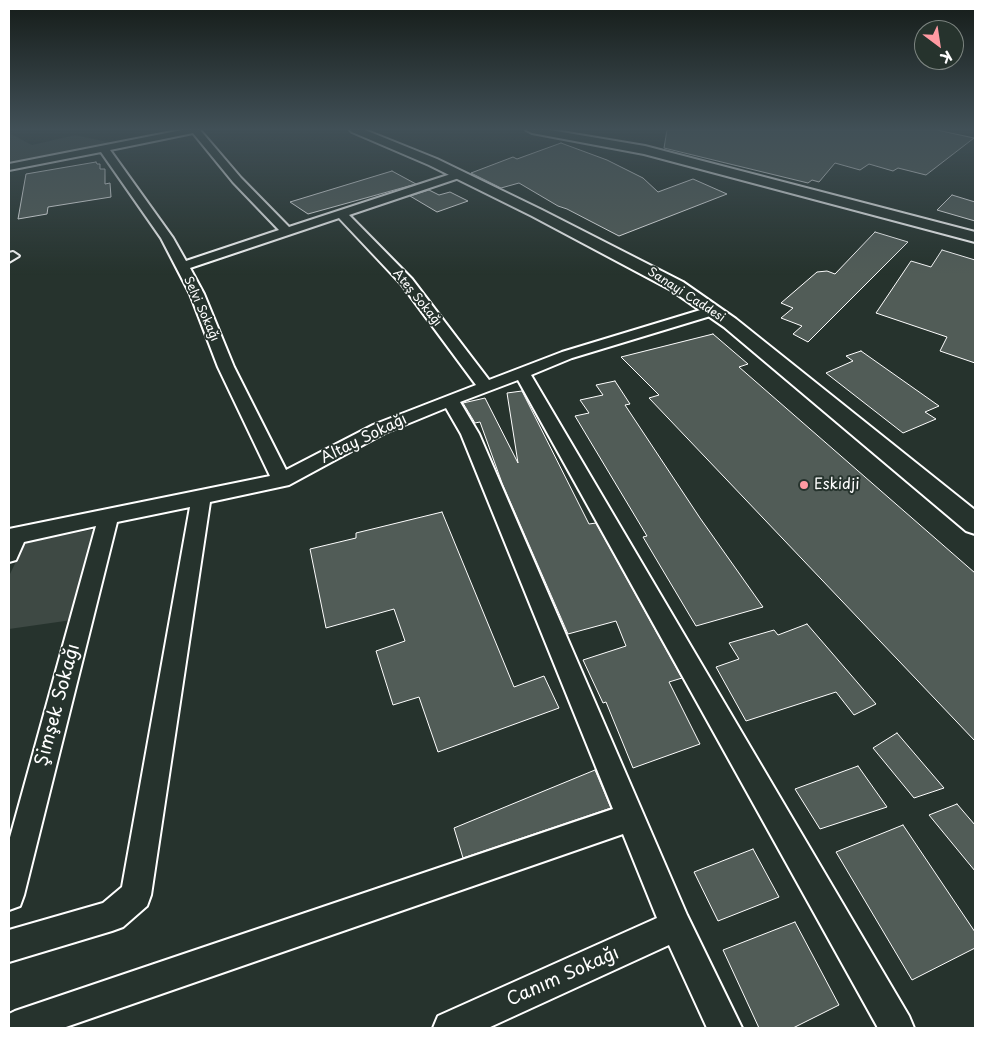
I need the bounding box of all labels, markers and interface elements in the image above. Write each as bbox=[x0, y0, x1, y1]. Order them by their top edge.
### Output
north arrow bbox=[914, 20, 964, 70]
text: K bbox=[937, 46, 956, 69]
street label: Sanayi Caddesi bbox=[645, 265, 727, 325]
street label: Ateş Sokağı bbox=[390, 267, 444, 329]
street label: Selvi Sokağı bbox=[180, 274, 222, 344]
street label: Altay Sokağı bbox=[318, 410, 410, 468]
place label: Eskidji bbox=[814, 476, 859, 494]
marker: Eskidji bbox=[798, 479, 810, 491]
street label: Şimşek Sokağı bbox=[31, 642, 85, 768]
street label: Canım Sokağı bbox=[504, 943, 622, 1011]

